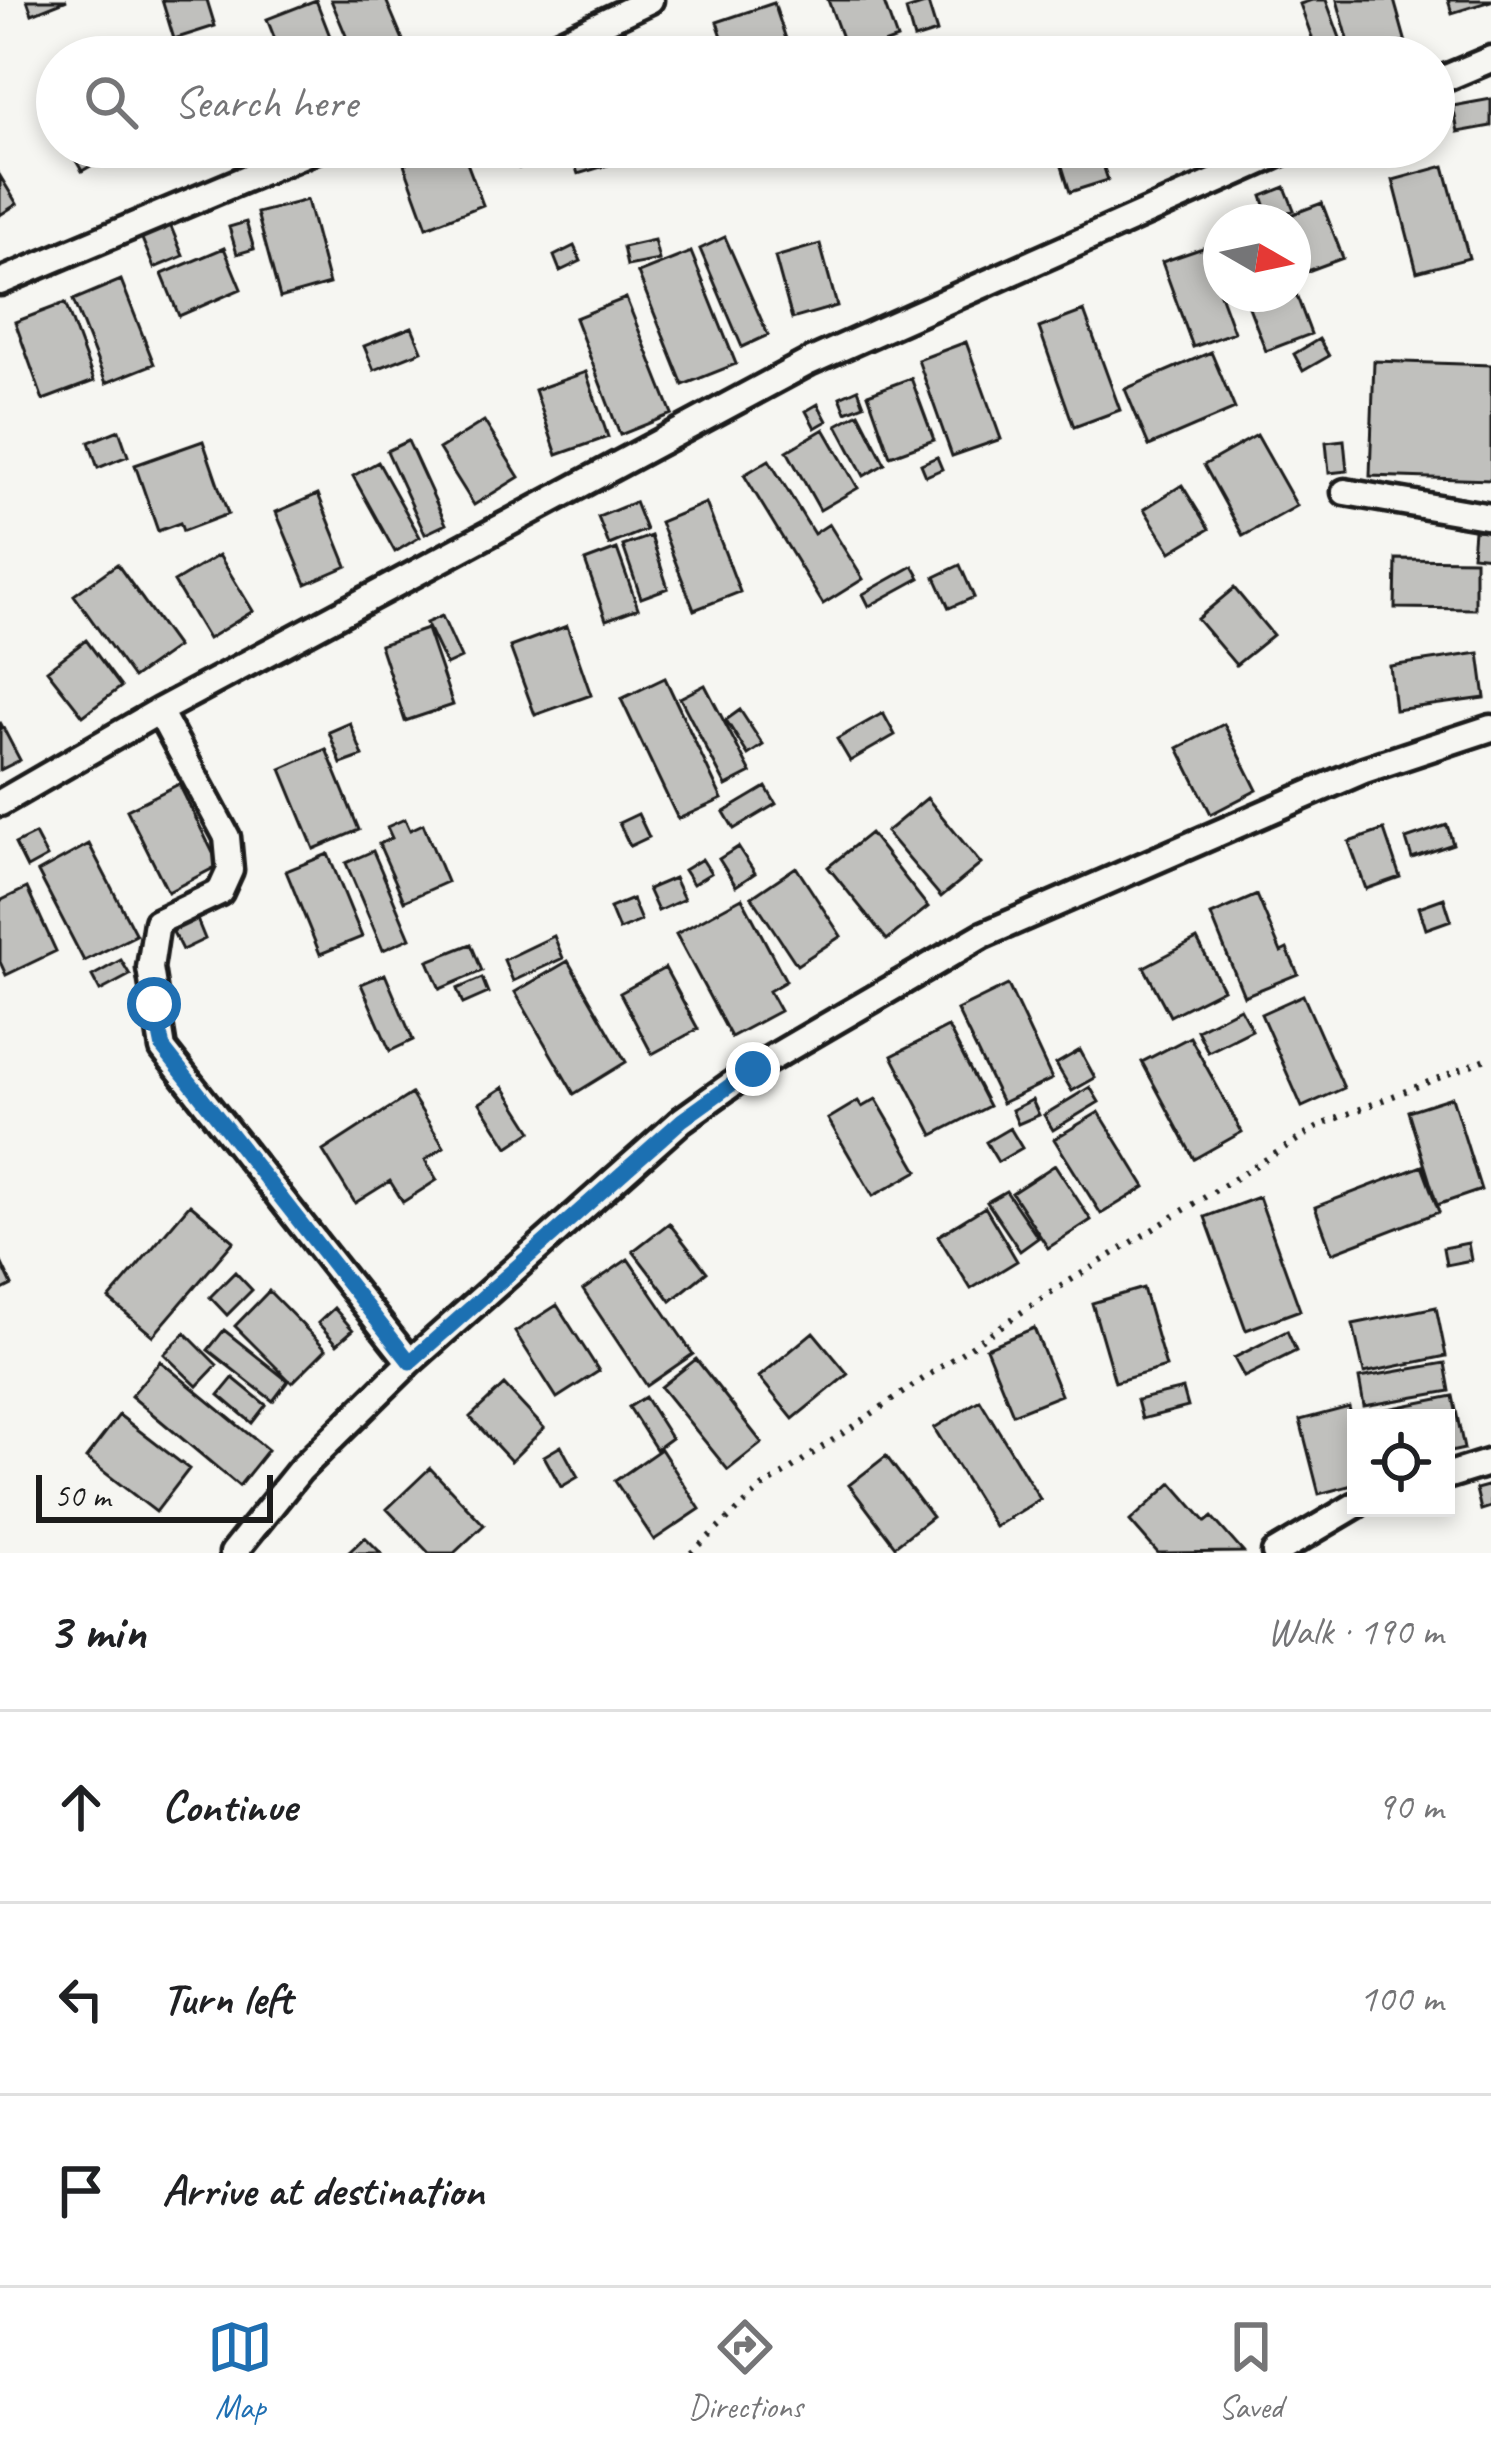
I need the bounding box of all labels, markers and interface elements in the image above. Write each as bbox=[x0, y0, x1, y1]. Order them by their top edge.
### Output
search box bbox=[36, 36, 1455, 168]
icon: search bbox=[78, 69, 144, 135]
text: Search here bbox=[174, 74, 357, 131]
north arrow bbox=[1203, 204, 1311, 312]
route start bbox=[127, 977, 181, 1031]
route end bbox=[726, 1042, 780, 1096]
map controls bbox=[1347, 1409, 1455, 1517]
button: locate bbox=[1347, 1409, 1455, 1517]
scale bar bbox=[36, 1469, 273, 1522]
text: 50 m bbox=[54, 1475, 110, 1517]
text: 3 min bbox=[48, 1599, 146, 1663]
text: Walk · 190 m bbox=[1267, 1607, 1443, 1656]
icon: ahead bbox=[48, 1774, 114, 1840]
text: Continue bbox=[162, 1778, 296, 1835]
text: 90 m bbox=[1377, 1782, 1443, 1831]
icon: left bbox=[48, 1966, 114, 2032]
text: Turn left bbox=[162, 1970, 292, 2027]
text: 100 m bbox=[1359, 1974, 1443, 2023]
icon: arrive bbox=[48, 2158, 114, 2224]
text: Arrive at destination bbox=[162, 2162, 484, 2219]
tab: Map bbox=[207, 2314, 273, 2428]
tab: Directions bbox=[688, 2314, 803, 2428]
tab: Saved bbox=[1218, 2314, 1284, 2428]

